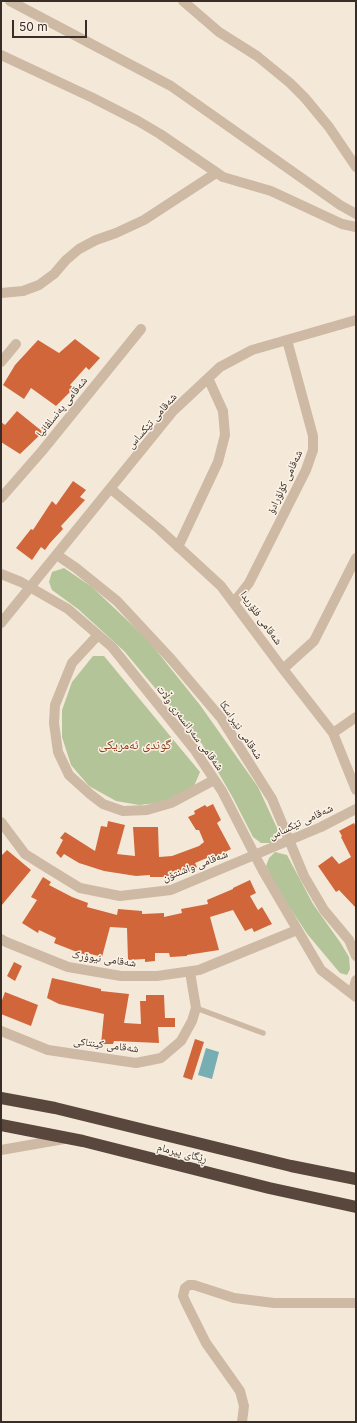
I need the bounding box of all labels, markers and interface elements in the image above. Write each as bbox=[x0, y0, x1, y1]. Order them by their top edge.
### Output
scale bar bbox=[14, 12, 89, 38]
text: 50 m bbox=[19, 19, 48, 34]
street label: شەقامی پەنسلڤانیا bbox=[34, 374, 90, 440]
street label: شەقامی تێکساس bbox=[124, 391, 180, 451]
street label: شەقامی کۆلۆرادۆ bbox=[264, 448, 306, 516]
street label: شەقامی فلۆریدا bbox=[237, 588, 285, 648]
street label: شەقامی سەرانسەری وڵات bbox=[154, 683, 226, 773]
street label: شەقامی نێبراسکا bbox=[217, 698, 265, 762]
district label: گوندی ئەمریکی bbox=[99, 737, 171, 753]
street label: شەقامی تێکساس bbox=[267, 801, 335, 843]
street label: شەقامی واشنتۆن bbox=[160, 847, 230, 885]
street label: شەقامی نیوۆرک bbox=[71, 948, 137, 970]
street label: شەقامی کینتاکی bbox=[73, 1034, 139, 1056]
street label: ڕێگای پیرمام bbox=[156, 1140, 208, 1166]

